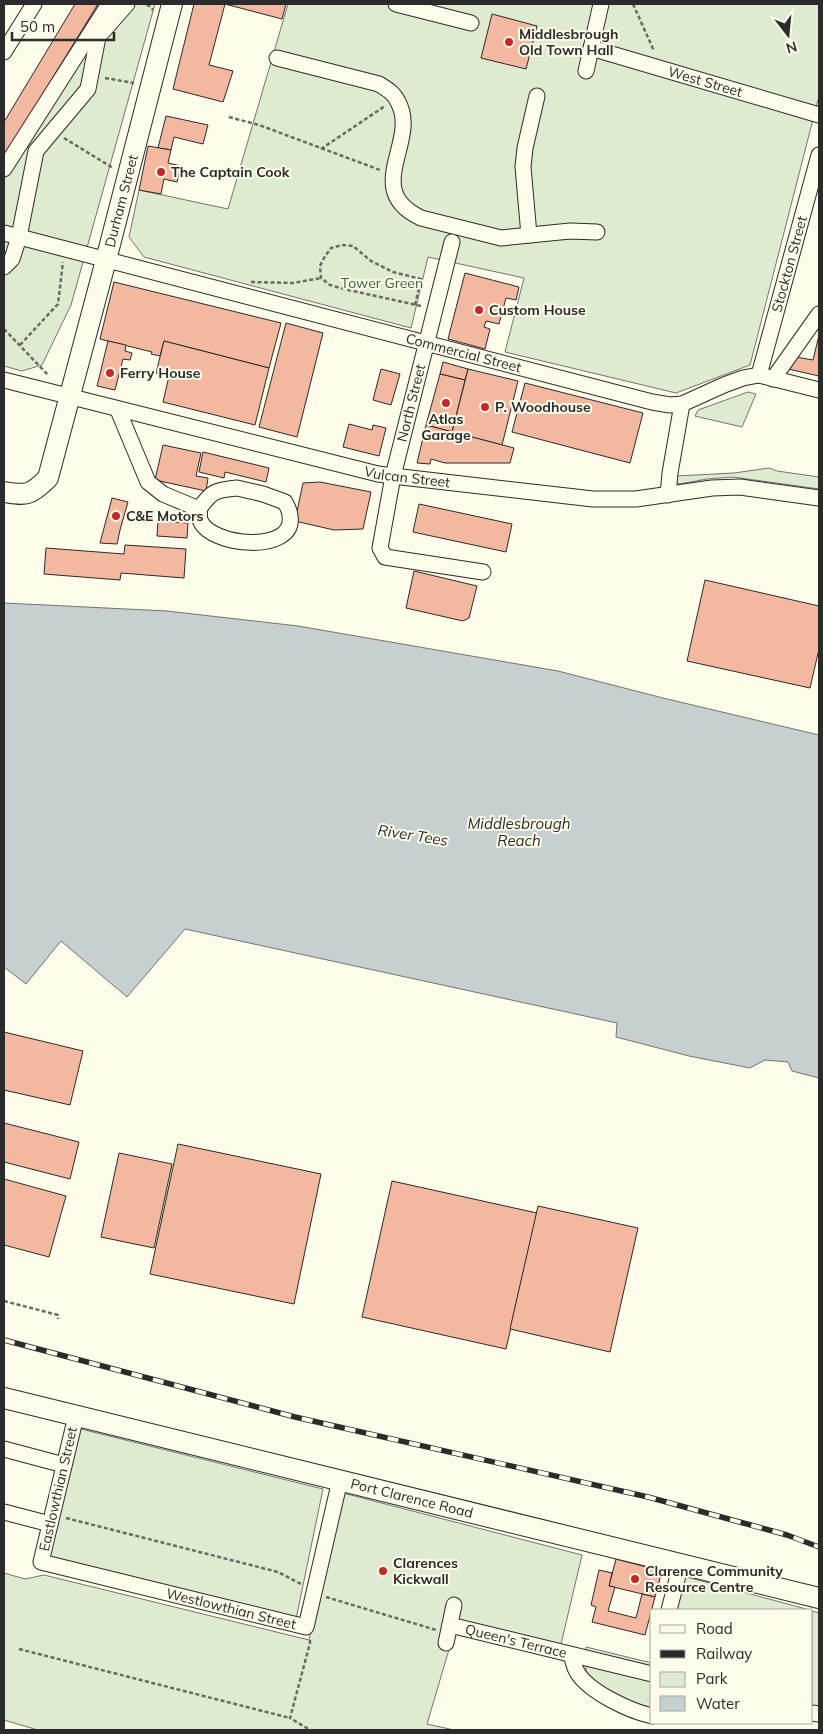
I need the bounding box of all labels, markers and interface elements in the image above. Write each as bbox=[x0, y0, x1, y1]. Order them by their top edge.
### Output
scale bar bbox=[12, 10, 115, 42]
north arrow bbox=[763, 10, 813, 60]
text: 50 m bbox=[20, 17, 55, 36]
place label: Middlesbrough Old Town Hall bbox=[519, 25, 618, 59]
marker: Middlesbrough Old Town Hall bbox=[503, 36, 515, 48]
text: N bbox=[784, 37, 799, 58]
street label: West Street bbox=[666, 62, 745, 101]
street label: Durham Street bbox=[101, 153, 142, 249]
place label: The Captain Cook bbox=[171, 163, 290, 181]
marker: The Captain Cook bbox=[155, 166, 167, 178]
street label: Stockton Street bbox=[768, 214, 811, 314]
park label: Tower Green bbox=[341, 274, 423, 292]
place label: Custom House bbox=[489, 301, 586, 319]
marker: Custom House bbox=[473, 304, 485, 316]
street label: Commercial Street bbox=[404, 329, 523, 377]
street label: North Street bbox=[393, 362, 429, 444]
place label: Ferry House bbox=[120, 364, 201, 382]
marker: Ferry House bbox=[104, 367, 116, 379]
marker: Atlas Garage bbox=[440, 397, 452, 409]
place label: P. Woodhouse bbox=[495, 398, 591, 416]
marker: P. Woodhouse bbox=[479, 401, 491, 413]
place label: Atlas Garage bbox=[421, 410, 471, 444]
street label: Vulcan Street bbox=[362, 462, 451, 492]
place label: C&E Motors bbox=[126, 507, 203, 525]
marker: C&E Motors bbox=[110, 510, 122, 522]
water label: Middlesbrough Reach bbox=[467, 814, 571, 850]
water label: River Tees bbox=[376, 820, 450, 850]
street label: Eastlowthian Street bbox=[35, 1425, 81, 1553]
street label: Port Clarence Road bbox=[349, 1474, 475, 1522]
place label: Clarences Kickwall bbox=[393, 1554, 458, 1588]
place label: Clarence Community Resource Centre bbox=[645, 1562, 783, 1596]
marker: Clarences Kickwall bbox=[377, 1565, 389, 1577]
marker: Clarence Community Resource Centre bbox=[629, 1573, 641, 1585]
street label: Westlowthian Street bbox=[164, 1584, 298, 1633]
legend bbox=[650, 1609, 813, 1724]
text: Road bbox=[696, 1619, 733, 1638]
street label: Queen's Terrace bbox=[463, 1620, 569, 1662]
text: Railway bbox=[696, 1644, 752, 1663]
text: Park bbox=[696, 1669, 728, 1688]
text: Water bbox=[696, 1694, 740, 1713]

